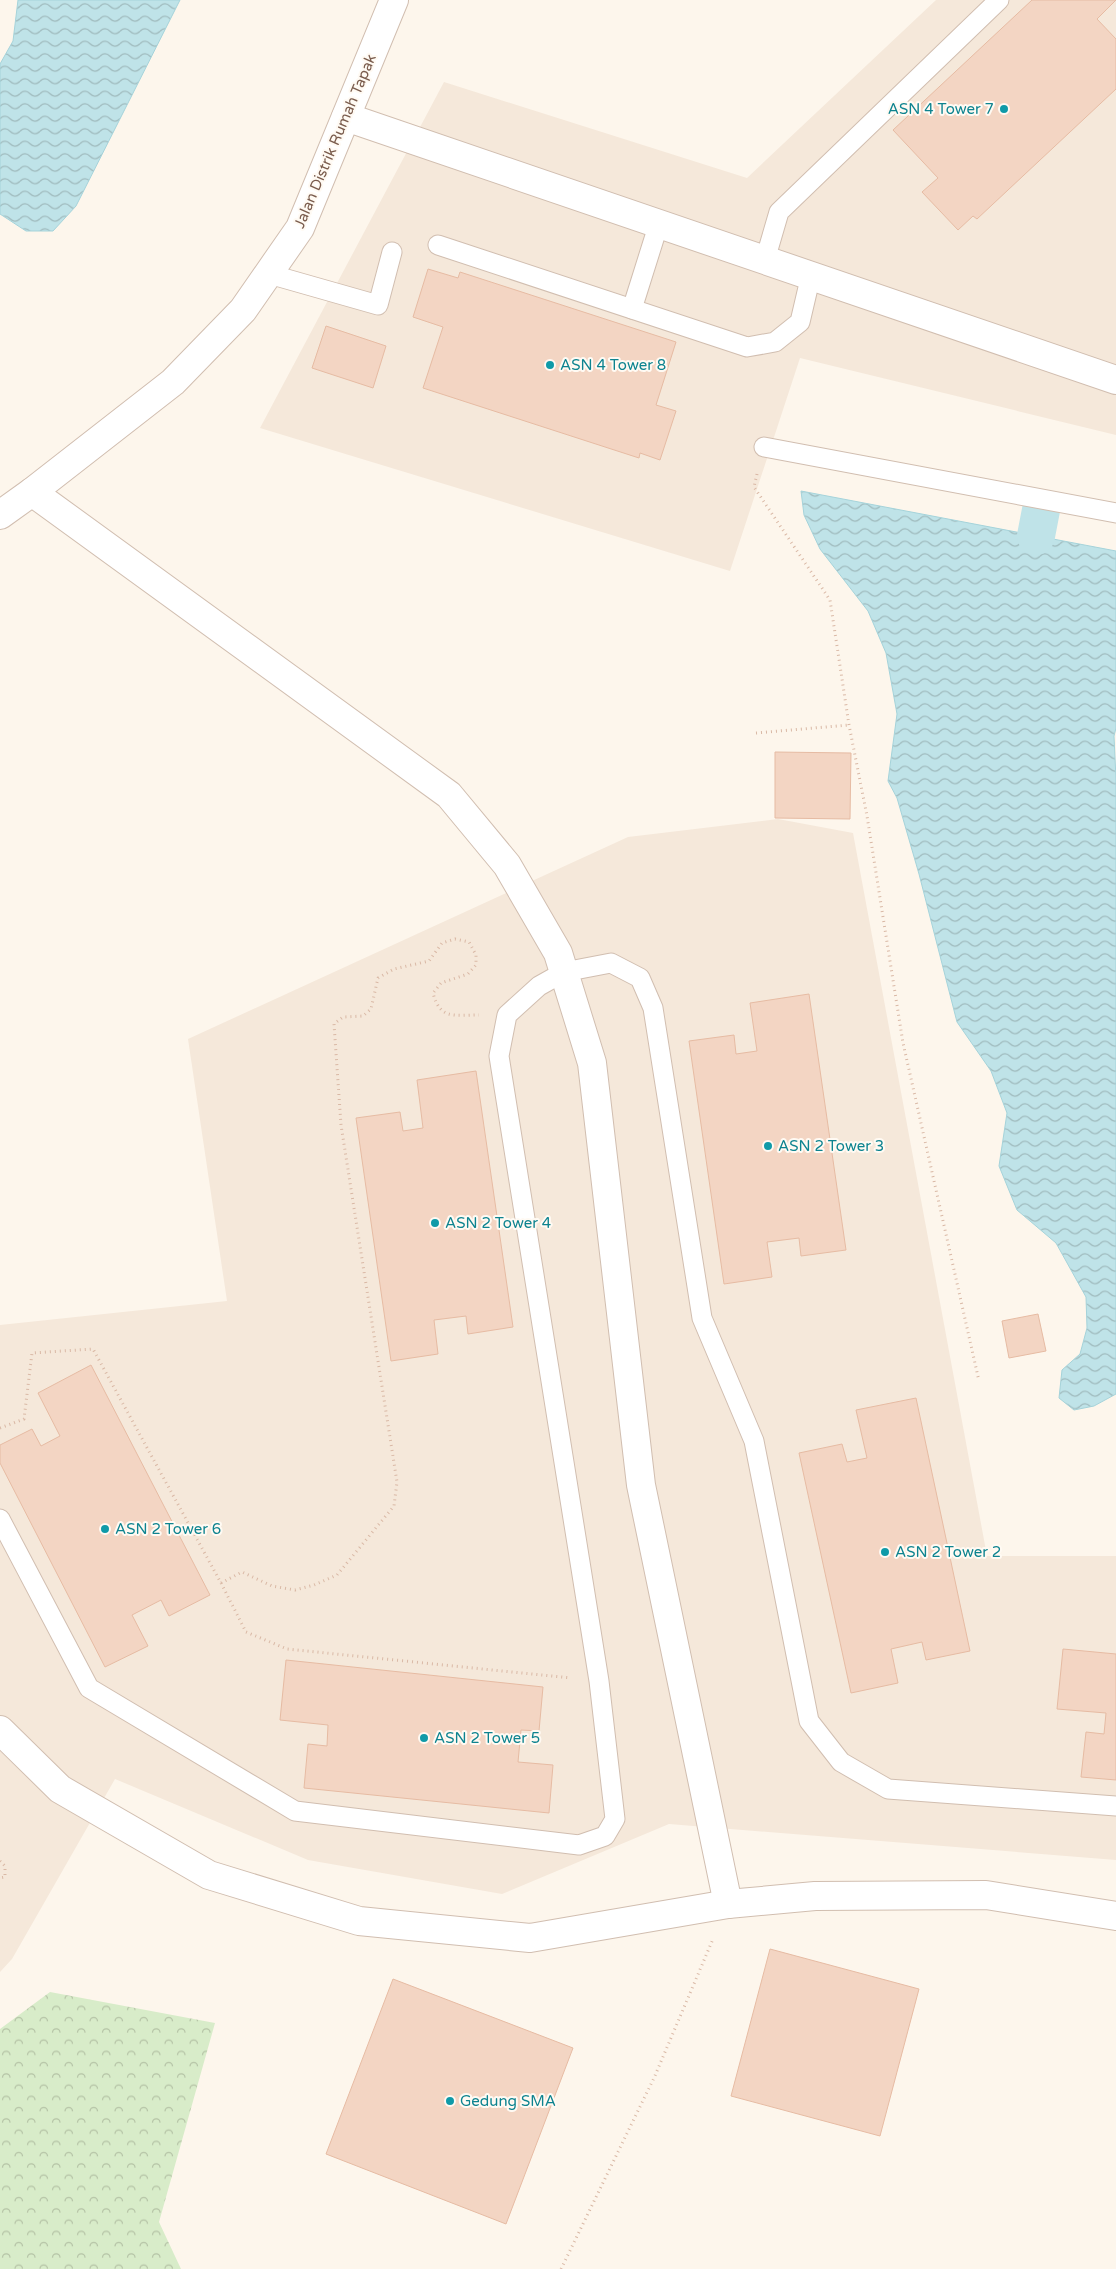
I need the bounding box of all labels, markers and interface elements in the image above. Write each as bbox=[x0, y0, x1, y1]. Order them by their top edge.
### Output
street label: Jalan Distrik Rumah Tapak bbox=[290, 51, 380, 231]
place label: ASN 4 Tower 7 bbox=[888, 100, 994, 118]
marker: ASN 4 Tower 7 bbox=[998, 103, 1010, 115]
place label: ASN 4 Tower 8 bbox=[560, 356, 666, 374]
marker: ASN 4 Tower 8 bbox=[544, 359, 556, 371]
place label: ASN 2 Tower 3 bbox=[778, 1137, 884, 1155]
marker: ASN 2 Tower 3 bbox=[762, 1140, 774, 1152]
place label: ASN 2 Tower 4 bbox=[445, 1214, 551, 1232]
marker: ASN 2 Tower 4 bbox=[429, 1217, 441, 1229]
place label: ASN 2 Tower 6 bbox=[115, 1520, 221, 1538]
marker: ASN 2 Tower 6 bbox=[99, 1523, 111, 1535]
place label: ASN 2 Tower 2 bbox=[895, 1543, 1001, 1561]
marker: ASN 2 Tower 2 bbox=[879, 1546, 891, 1558]
place label: ASN 2 Tower 5 bbox=[434, 1729, 540, 1747]
marker: ASN 2 Tower 5 bbox=[418, 1732, 430, 1744]
place label: Gedung SMA bbox=[460, 2092, 556, 2110]
marker: Gedung SMA bbox=[444, 2095, 456, 2107]

